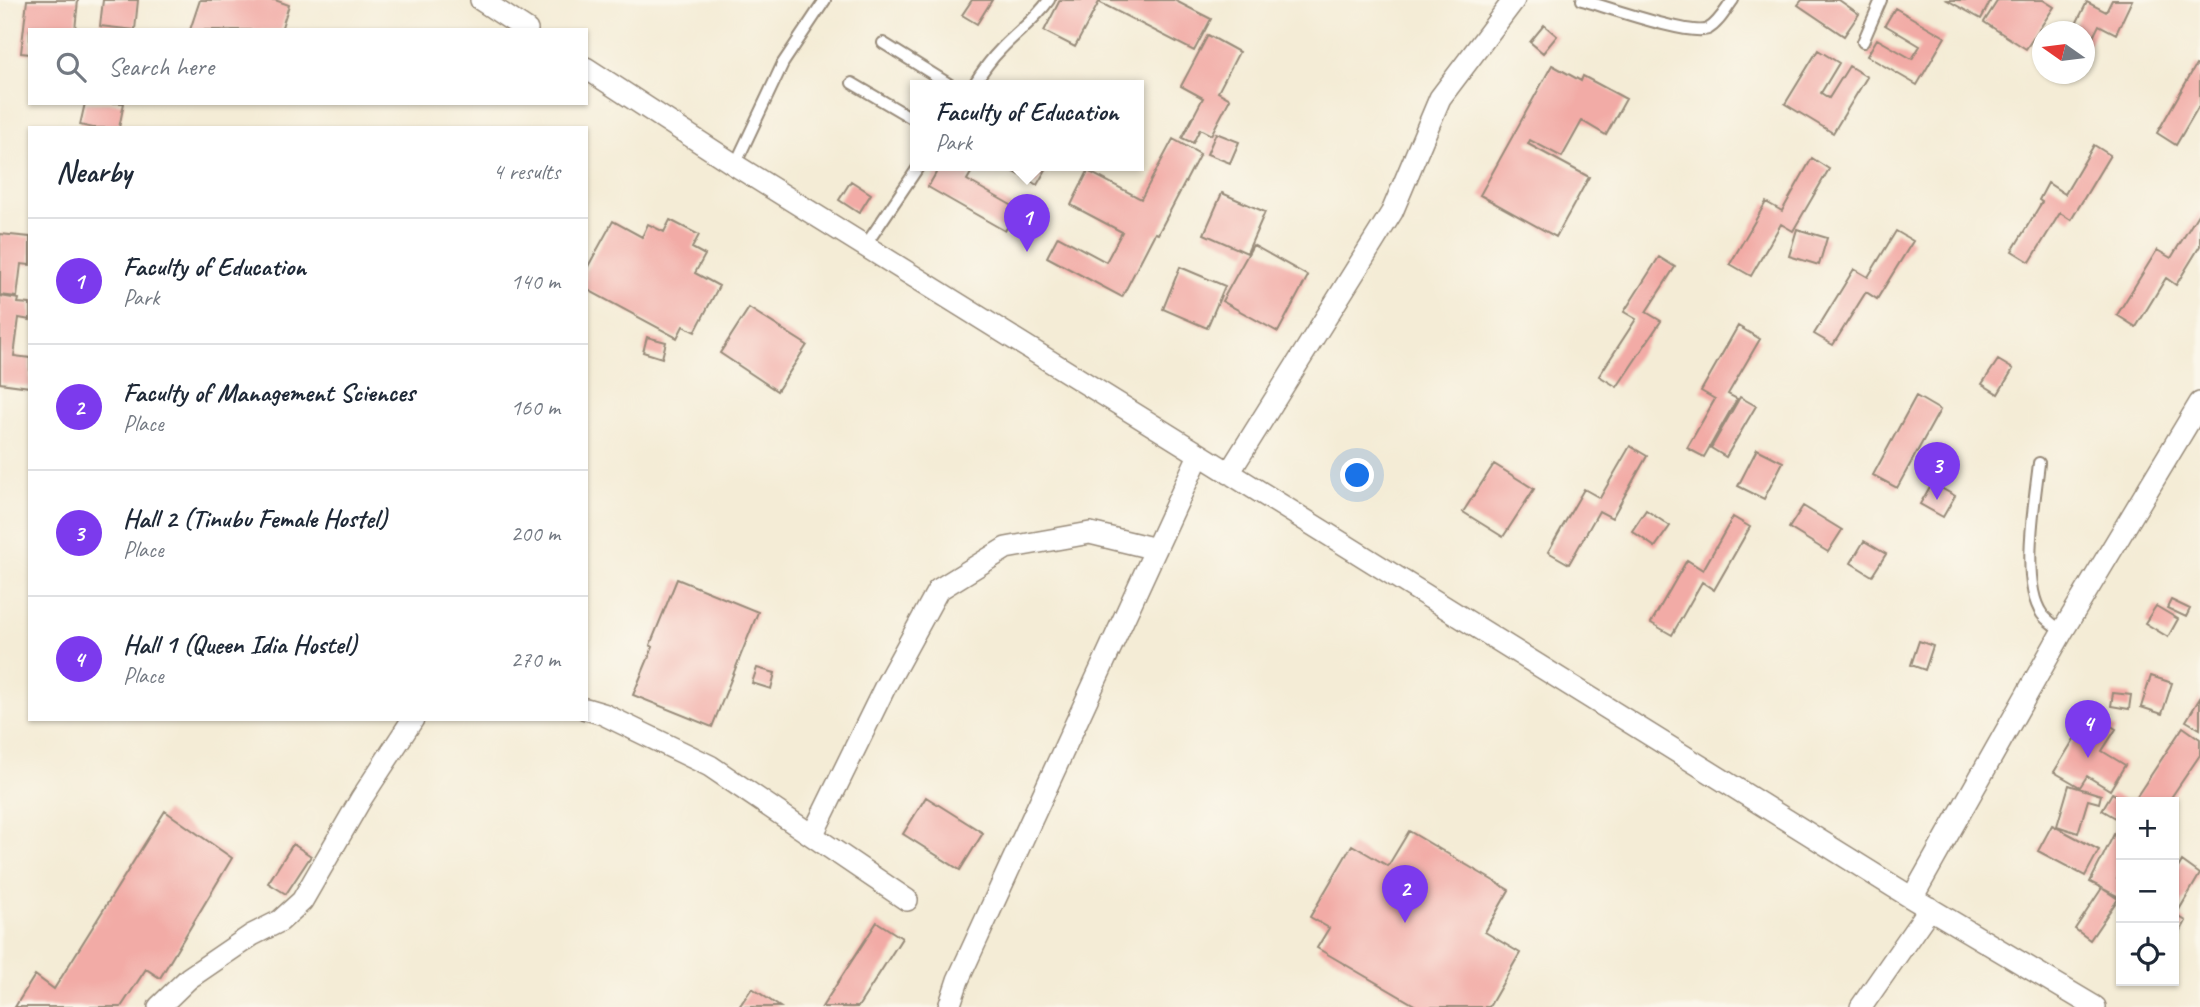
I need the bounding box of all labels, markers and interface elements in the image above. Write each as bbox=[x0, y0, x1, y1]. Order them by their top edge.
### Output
north arrow bbox=[2032, 21, 2095, 84]
search box bbox=[28, 28, 588, 105]
icon: search bbox=[52, 48, 90, 86]
text: Search here bbox=[108, 50, 214, 83]
popup bbox=[910, 80, 1144, 171]
text: Faculty of Education bbox=[935, 95, 1119, 128]
text: Park bbox=[935, 128, 972, 157]
text: Nearby bbox=[56, 153, 132, 191]
text: 4 results bbox=[493, 157, 560, 186]
pin: 1 bbox=[1004, 194, 1050, 252]
text: Faculty of Education bbox=[123, 250, 306, 283]
text: 1 bbox=[74, 267, 84, 296]
text: 140 m bbox=[511, 267, 560, 296]
text: Park bbox=[123, 283, 159, 312]
text: Faculty of Management Sciences bbox=[123, 376, 415, 409]
text: 2 bbox=[74, 393, 84, 422]
text: 160 m bbox=[511, 393, 560, 422]
text: Place bbox=[123, 409, 163, 438]
pin: 3 bbox=[1914, 442, 1960, 500]
your location bbox=[1340, 458, 1374, 492]
text: Hall 2 (Tinubu Female Hostel) bbox=[123, 502, 387, 535]
text: 3 bbox=[74, 519, 84, 548]
text: 200 m bbox=[511, 519, 560, 548]
text: Place bbox=[123, 535, 163, 564]
text: Hall 1 (Queen Idia Hostel) bbox=[123, 628, 357, 661]
text: 4 bbox=[74, 645, 84, 674]
text: 270 m bbox=[511, 645, 560, 674]
text: Place bbox=[123, 661, 163, 690]
pin: 4 bbox=[2065, 700, 2111, 758]
map controls bbox=[2116, 797, 2179, 986]
button: + bbox=[2116, 797, 2179, 860]
button: − bbox=[2116, 860, 2179, 923]
pin: 2 bbox=[1382, 865, 1428, 923]
button: locate bbox=[2116, 923, 2179, 986]

